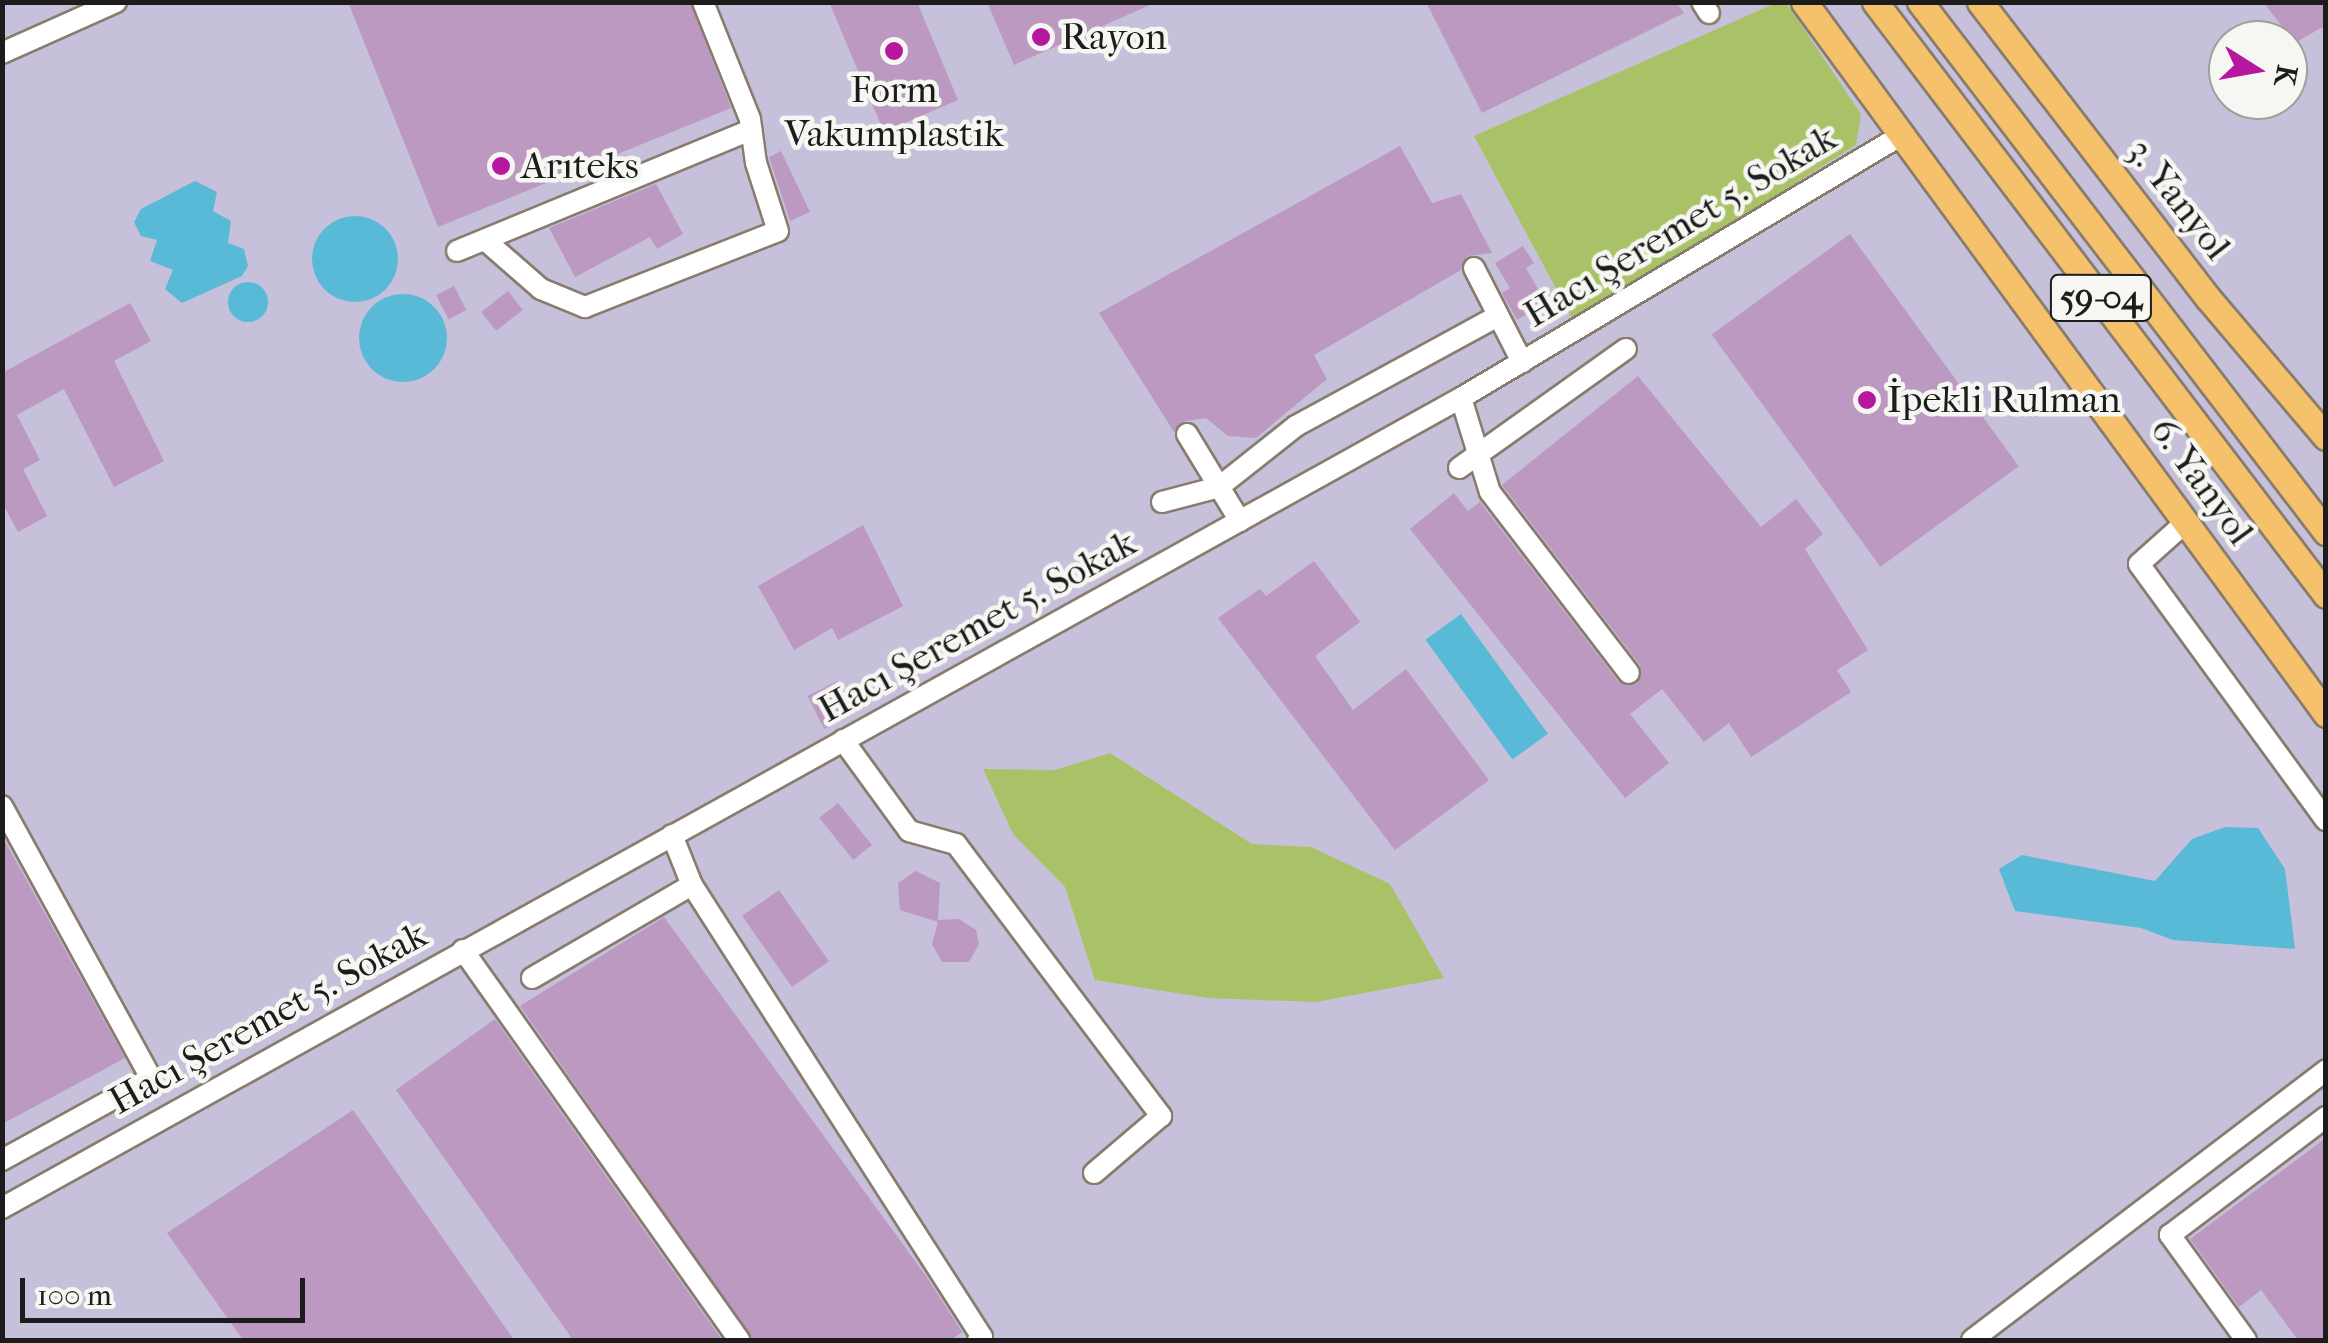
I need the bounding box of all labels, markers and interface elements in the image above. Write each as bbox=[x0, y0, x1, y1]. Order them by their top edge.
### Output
place label: Rayon bbox=[1061, 14, 1167, 60]
north arrow bbox=[2208, 20, 2308, 120]
marker: Rayon bbox=[1030, 26, 1052, 48]
marker: Form Vakumplastik bbox=[883, 40, 905, 62]
text: K bbox=[2268, 62, 2304, 89]
place label: Form Vakumplastik bbox=[784, 67, 1004, 156]
street label: Hacı Şeremet 5. Sokak bbox=[1516, 115, 1844, 337]
street label: 3. Yanyol bbox=[2118, 129, 2240, 269]
place label: Arıteks bbox=[521, 143, 639, 189]
marker: Arıteks bbox=[490, 155, 512, 177]
road number: 59-04 bbox=[2048, 268, 2154, 328]
place label: İpekli Rulman bbox=[1887, 377, 2121, 423]
marker: İpekli Rulman bbox=[1856, 389, 1878, 411]
street label: 6. Yanyol bbox=[2141, 408, 2263, 554]
street label: Hacı Şeremet 5. Sokak bbox=[810, 520, 1144, 732]
street label: Hacı Şeremet 5. Sokak bbox=[101, 912, 435, 1124]
scale bar bbox=[25, 1258, 310, 1320]
text: 100 m bbox=[37, 1278, 112, 1313]

